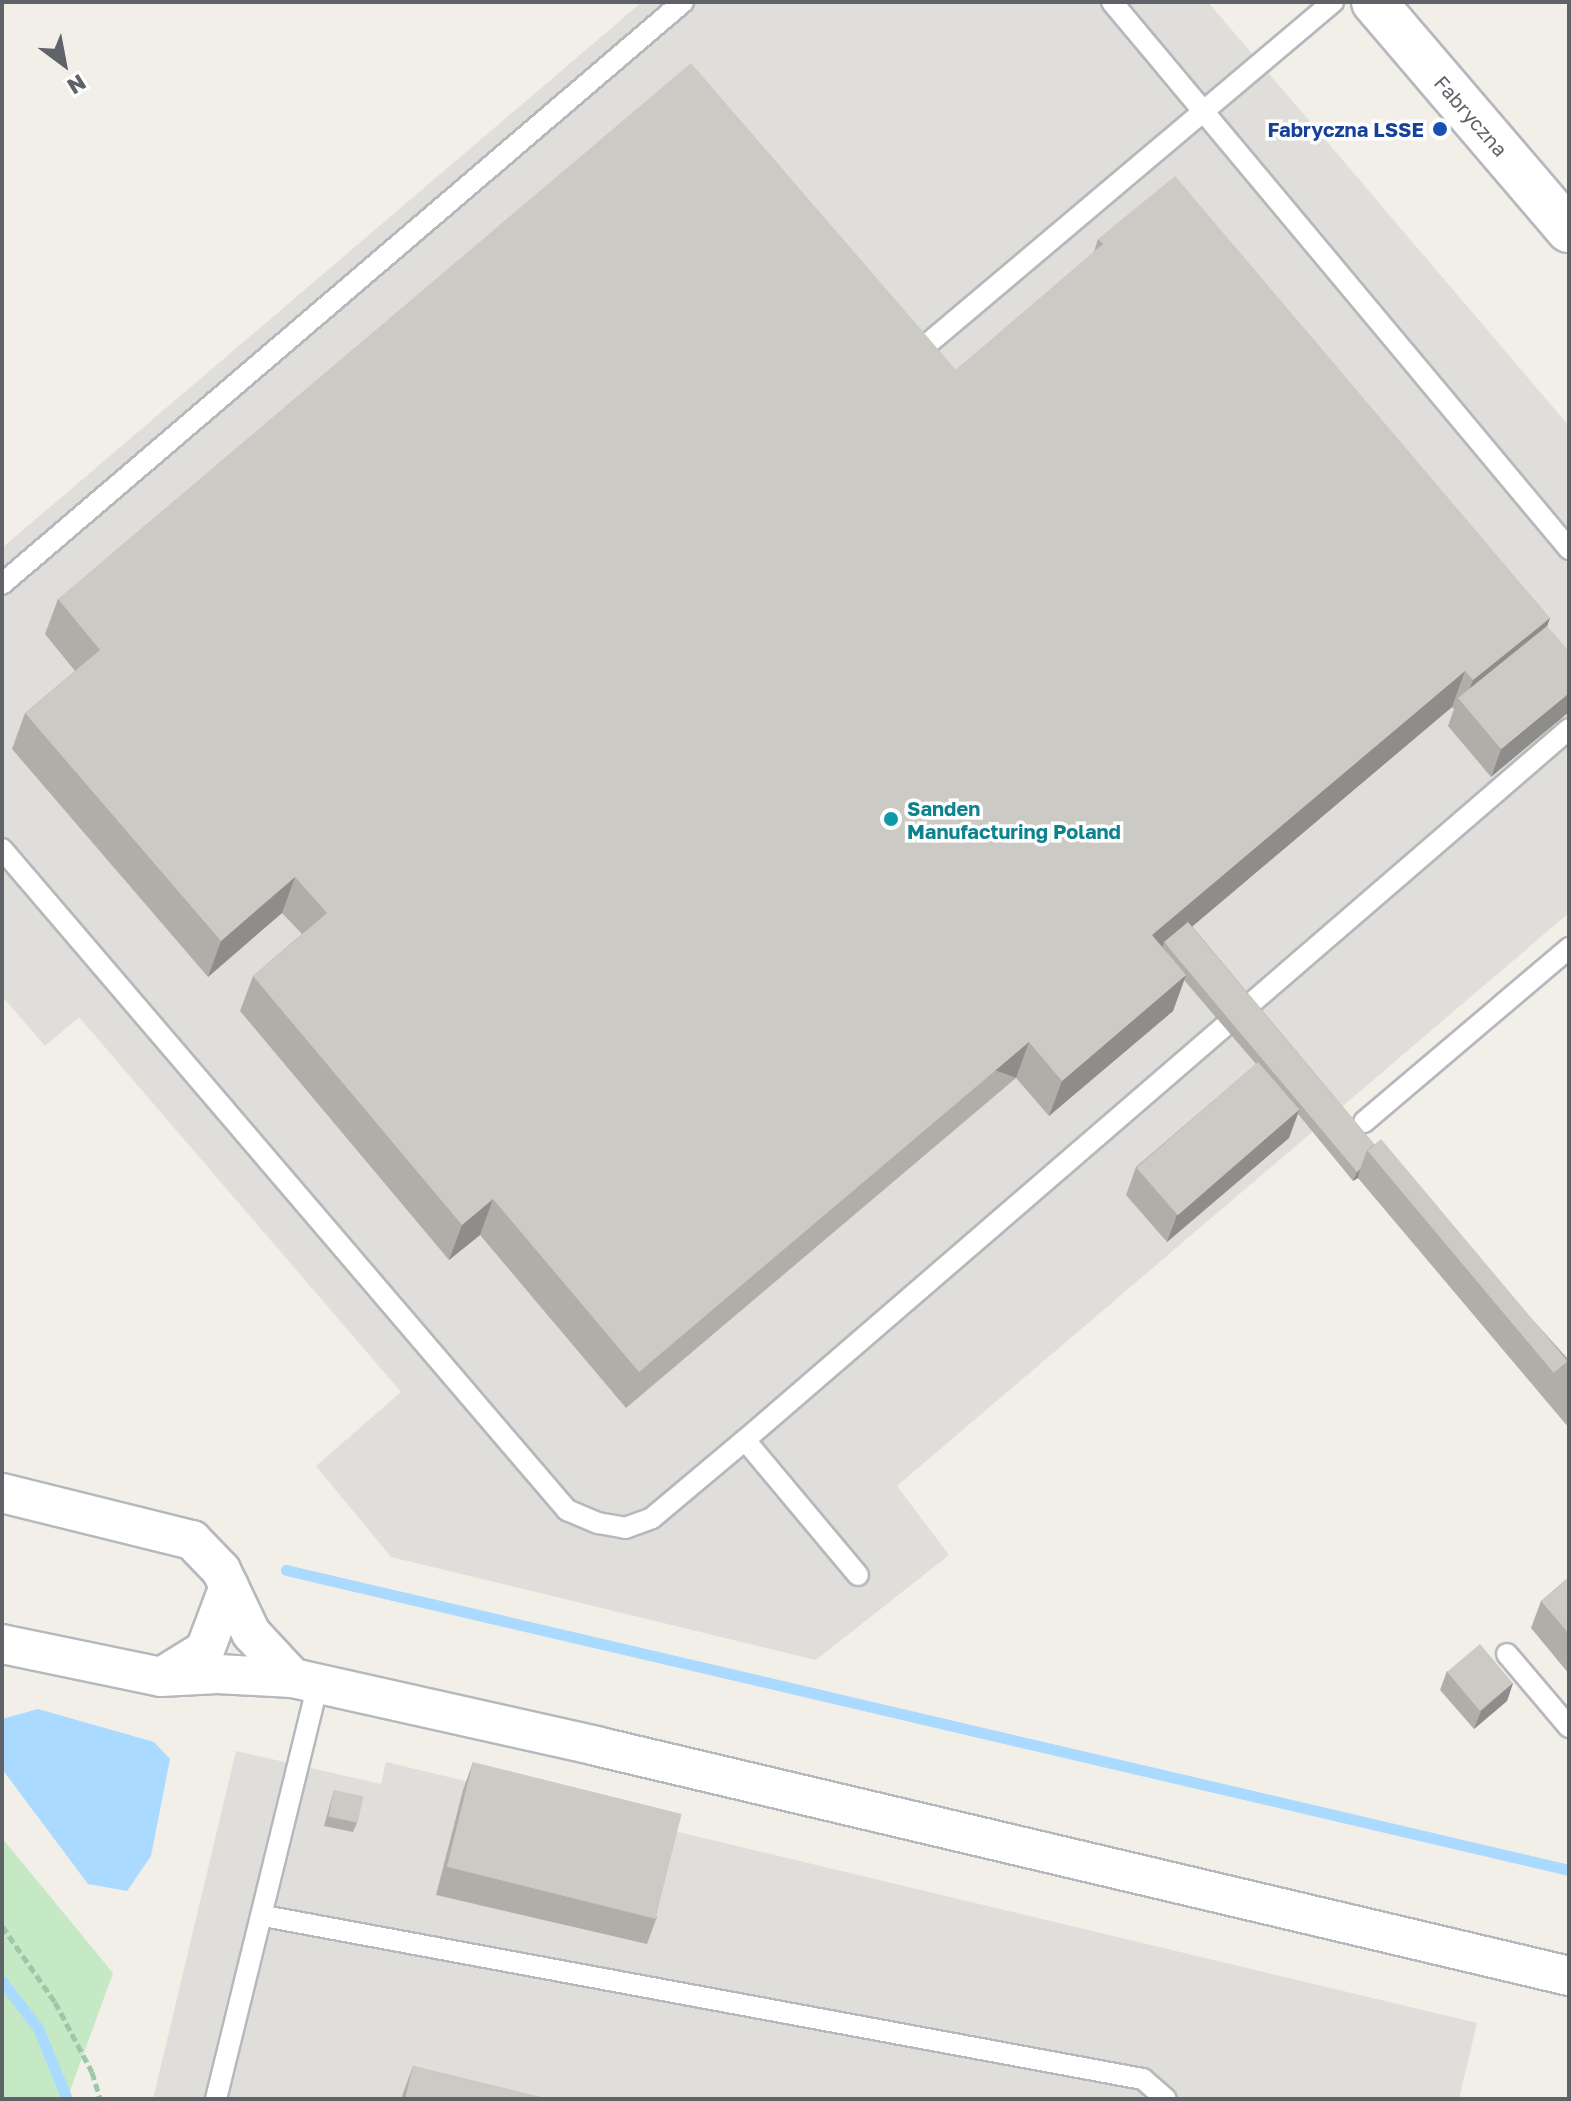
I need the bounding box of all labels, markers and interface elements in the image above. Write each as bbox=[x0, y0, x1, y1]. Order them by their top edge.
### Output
north arrow bbox=[24, 24, 104, 104]
text: N bbox=[63, 69, 91, 101]
street label: Fabryczna bbox=[1429, 71, 1513, 161]
place label: Fabryczna LSSE bbox=[1268, 117, 1424, 141]
marker: Fabryczna LSSE bbox=[1431, 120, 1449, 138]
place label: Sanden Manufacturing Poland bbox=[907, 796, 1121, 843]
marker: Sanden Manufacturing Poland bbox=[882, 810, 900, 828]

